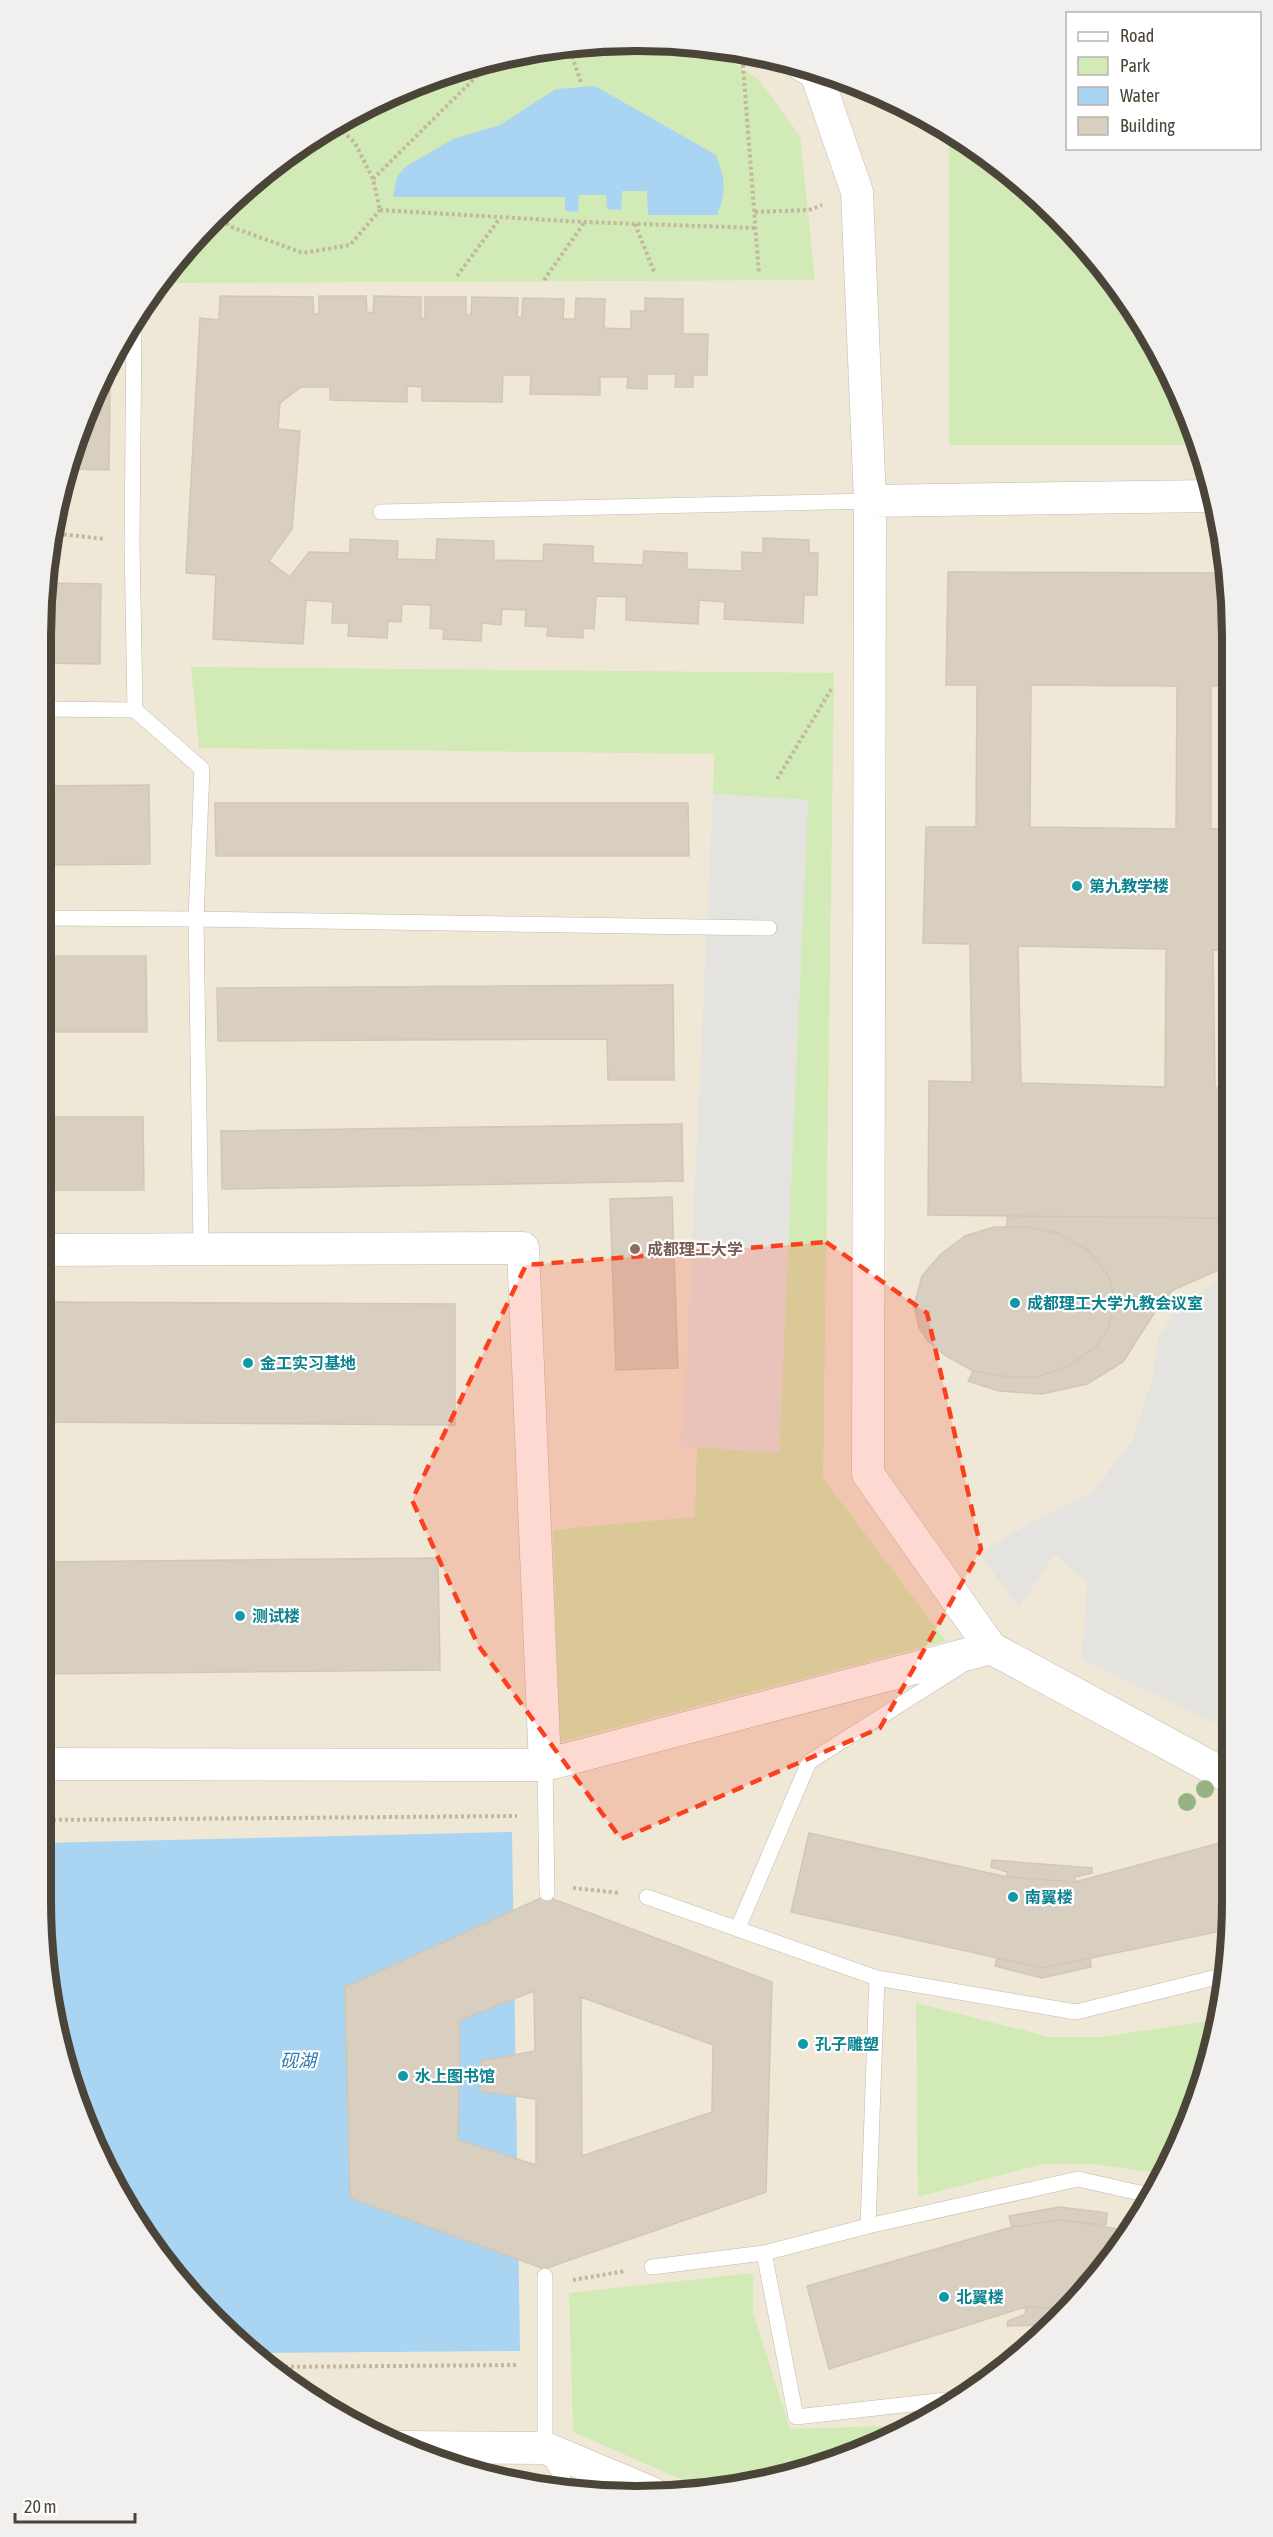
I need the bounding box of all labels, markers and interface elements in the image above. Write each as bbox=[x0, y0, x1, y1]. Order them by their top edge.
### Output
legend bbox=[1066, 12, 1261, 150]
text: Road bbox=[1120, 25, 1154, 46]
text: Park bbox=[1120, 55, 1150, 76]
text: Water bbox=[1120, 85, 1160, 106]
text: Building bbox=[1120, 115, 1175, 136]
place label: 第九教学楼 bbox=[1089, 877, 1169, 895]
marker: 第九教学楼 bbox=[1070, 879, 1084, 893]
place label: 成都理工大学 bbox=[647, 1240, 743, 1258]
marker: 成都理工大学 bbox=[628, 1242, 642, 1256]
place label: 成都理工大学九教会议室 bbox=[1027, 1294, 1203, 1312]
marker: 成都理工大学九教会议室 bbox=[1008, 1296, 1022, 1310]
place label: 金工实习基地 bbox=[260, 1354, 356, 1372]
marker: 金工实习基地 bbox=[241, 1356, 255, 1370]
place label: 测试楼 bbox=[252, 1607, 300, 1625]
marker: 测试楼 bbox=[233, 1609, 247, 1623]
place label: 南翼楼 bbox=[1025, 1888, 1073, 1906]
marker: 南翼楼 bbox=[1006, 1890, 1020, 1904]
place label: 孔子雕塑 bbox=[815, 2035, 879, 2053]
marker: 孔子雕塑 bbox=[796, 2037, 810, 2051]
water label: 砚湖 bbox=[280, 2050, 319, 2071]
place label: 水上图书馆 bbox=[415, 2067, 495, 2085]
marker: 水上图书馆 bbox=[396, 2069, 410, 2083]
place label: 北翼楼 bbox=[956, 2288, 1004, 2306]
marker: 北翼楼 bbox=[937, 2290, 951, 2304]
scale bar bbox=[15, 2486, 135, 2524]
text: 20 m bbox=[24, 2496, 56, 2517]

